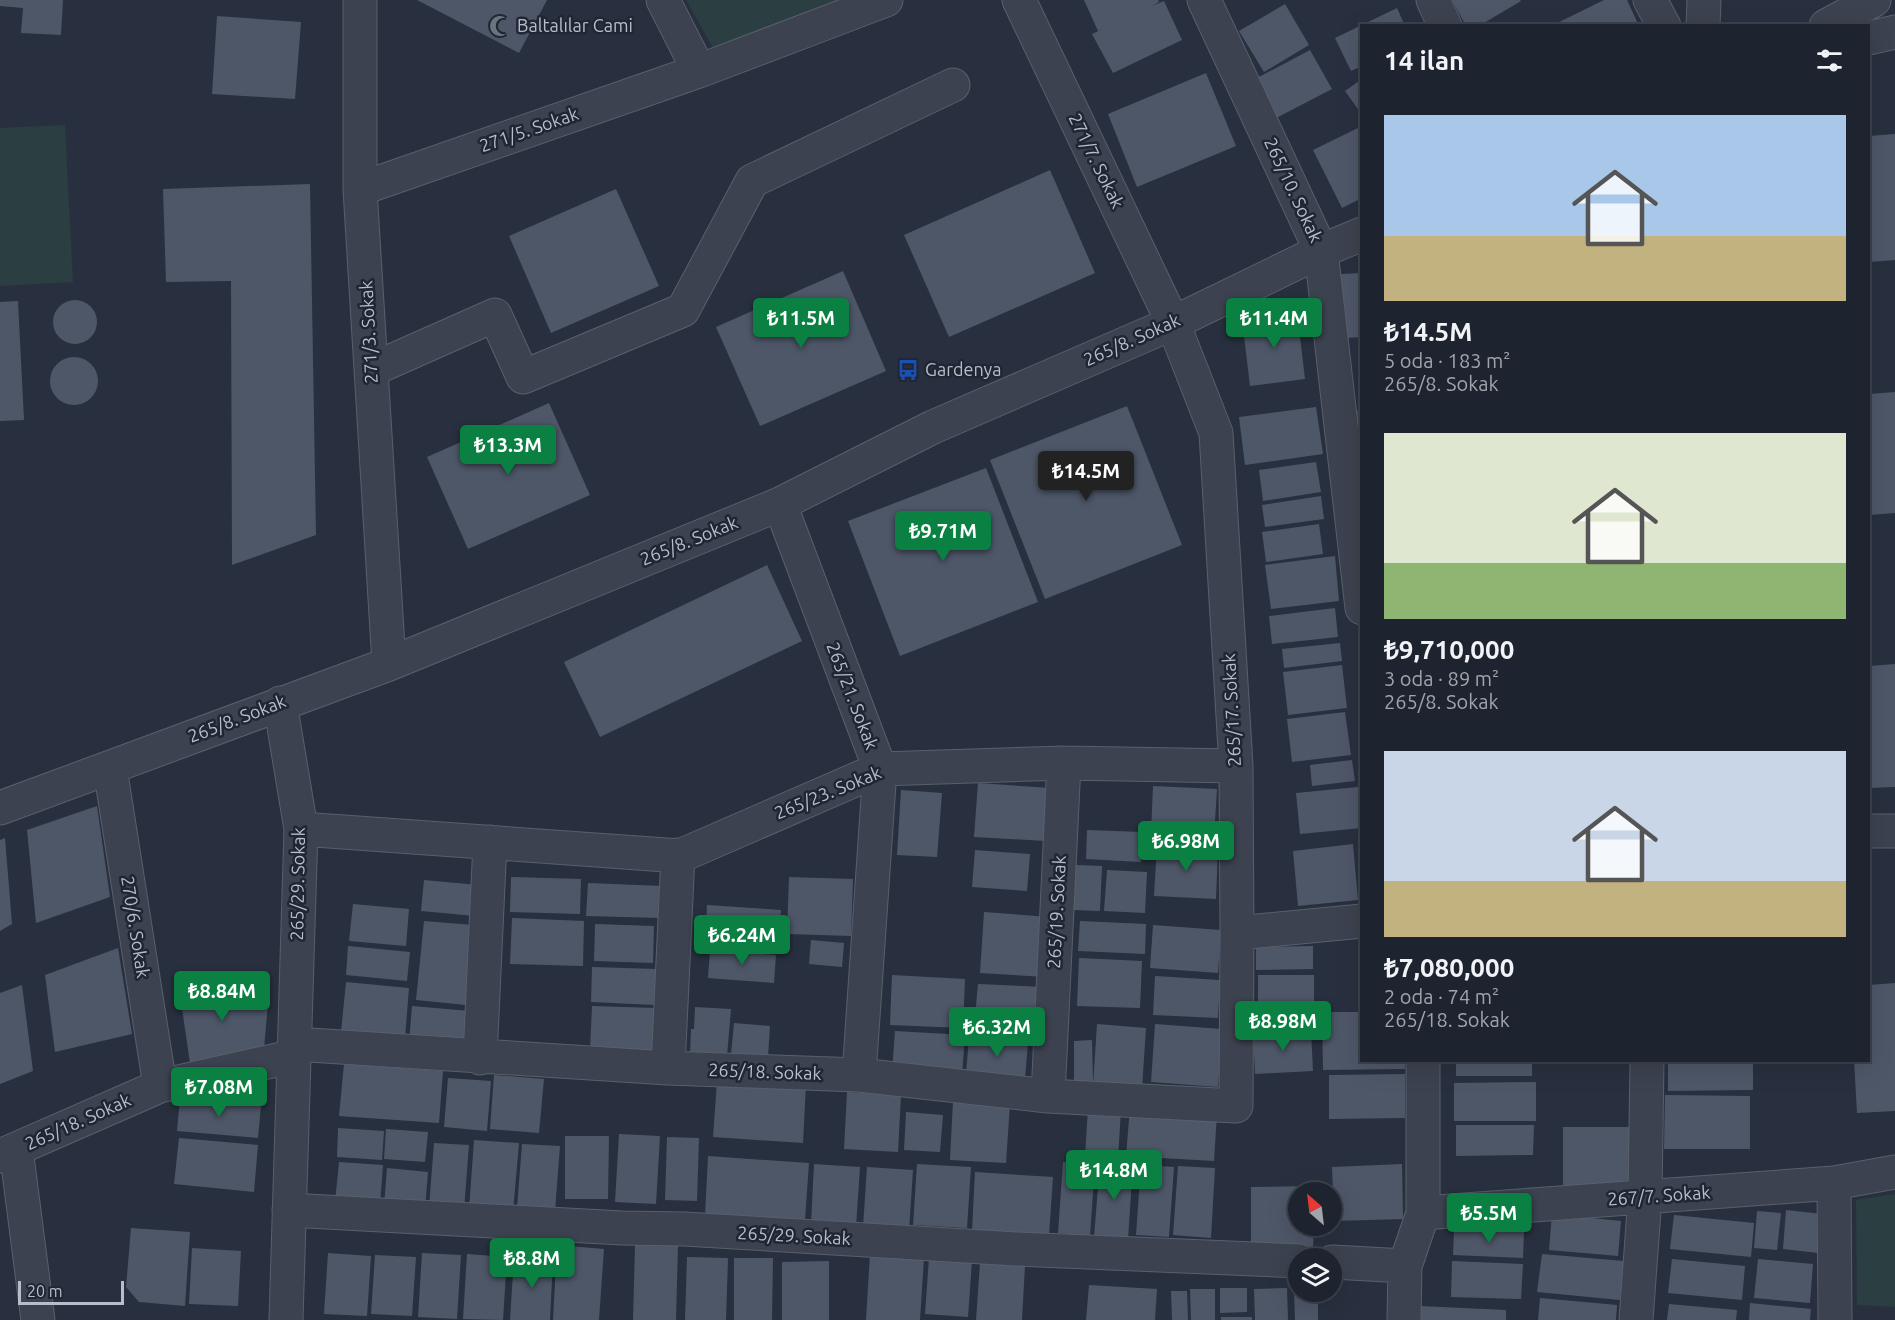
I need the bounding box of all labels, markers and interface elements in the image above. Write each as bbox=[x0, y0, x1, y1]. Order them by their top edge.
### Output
mosque icon: Baltalılar Cami bbox=[488, 14, 512, 38]
place label: Baltalılar Cami bbox=[517, 15, 633, 35]
icon: filters bbox=[1813, 44, 1846, 77]
text: 14 ilan bbox=[1384, 46, 1464, 75]
street label: 271/5. Sokak bbox=[477, 103, 581, 155]
street label: 271/7. Sokak bbox=[1065, 110, 1129, 211]
street label: 265/10. Sokak bbox=[1261, 134, 1327, 245]
icon: home bbox=[1561, 154, 1669, 262]
street label: 271/3. Sokak bbox=[355, 280, 381, 384]
pin: ₺11.5M bbox=[752, 298, 850, 349]
pin: ₺11.4M bbox=[1225, 298, 1323, 349]
text: ₺11.5M bbox=[767, 306, 835, 329]
text: ₺11.4M bbox=[1240, 306, 1308, 329]
street label: 265/8. Sokak bbox=[1080, 309, 1183, 369]
text: ₺14.5M bbox=[1384, 317, 1472, 346]
text: 5 oda · 183 m² bbox=[1384, 349, 1510, 372]
bus stop icon: Gardenya bbox=[896, 358, 920, 382]
place label: Gardenya bbox=[925, 359, 1002, 379]
text: 265/8. Sokak bbox=[1384, 372, 1499, 395]
pin: ₺13.3M bbox=[459, 425, 557, 476]
text: ₺13.3M bbox=[474, 433, 542, 456]
pin: ₺14.5M bbox=[1037, 451, 1135, 502]
text: ₺14.5M bbox=[1052, 459, 1120, 482]
icon: home bbox=[1561, 472, 1669, 580]
street label: 265/8. Sokak bbox=[637, 511, 740, 569]
pin: ₺9.71M bbox=[894, 511, 992, 562]
text: ₺9.71M bbox=[909, 519, 977, 542]
text: ₺9,710,000 bbox=[1384, 635, 1514, 664]
street label: 265/21. Sokak bbox=[823, 639, 883, 752]
street label: 265/17. Sokak bbox=[1218, 653, 1244, 767]
text: 3 oda · 89 m² bbox=[1384, 667, 1499, 690]
street label: 265/8. Sokak bbox=[185, 690, 288, 746]
text: 265/8. Sokak bbox=[1384, 690, 1499, 713]
street label: 265/23. Sokak bbox=[771, 762, 884, 823]
icon: home bbox=[1561, 790, 1669, 898]
pin: ₺6.98M bbox=[1137, 821, 1235, 872]
street label: 265/29. Sokak bbox=[286, 827, 308, 941]
text: ₺6.98M bbox=[1152, 829, 1220, 852]
street label: 265/19. Sokak bbox=[1043, 855, 1069, 969]
street label: 270/6. Sokak bbox=[118, 874, 154, 979]
pin: ₺6.24M bbox=[693, 915, 791, 966]
text: ₺6.24M bbox=[708, 923, 776, 946]
text: ₺7,080,000 bbox=[1384, 953, 1514, 982]
pin: ₺8.84M bbox=[173, 971, 271, 1022]
text: ₺8.84M bbox=[188, 979, 256, 1002]
text: 2 oda · 74 m² bbox=[1384, 985, 1499, 1008]
pin: ₺8.98M bbox=[1234, 1001, 1332, 1052]
pin: ₺6.32M bbox=[948, 1007, 1046, 1058]
text: 265/18. Sokak bbox=[1384, 1008, 1510, 1031]
text: ₺8.98M bbox=[1249, 1009, 1317, 1032]
text: ₺6.32M bbox=[963, 1015, 1031, 1038]
street label: 265/18. Sokak bbox=[708, 1059, 822, 1083]
pin: ₺7.08M bbox=[170, 1067, 268, 1118]
text: ₺7.08M bbox=[185, 1075, 253, 1098]
street label: 265/18. Sokak bbox=[22, 1089, 133, 1153]
pin: ₺14.8M bbox=[1065, 1150, 1163, 1201]
text: ₺14.8M bbox=[1080, 1158, 1148, 1181]
street label: 267/7. Sokak bbox=[1607, 1181, 1711, 1209]
north arrow bbox=[1288, 1182, 1342, 1236]
map controls bbox=[1288, 1182, 1342, 1302]
pin: ₺5.5M bbox=[1447, 1193, 1531, 1244]
text: ₺5.5M bbox=[1461, 1201, 1517, 1224]
street label: 265/29. Sokak bbox=[737, 1222, 851, 1248]
pin: ₺8.8M bbox=[490, 1238, 574, 1289]
text: ₺8.8M bbox=[504, 1246, 560, 1269]
button: layers bbox=[1288, 1248, 1342, 1302]
scale bar bbox=[18, 1278, 124, 1306]
text: 20 m bbox=[27, 1282, 63, 1300]

